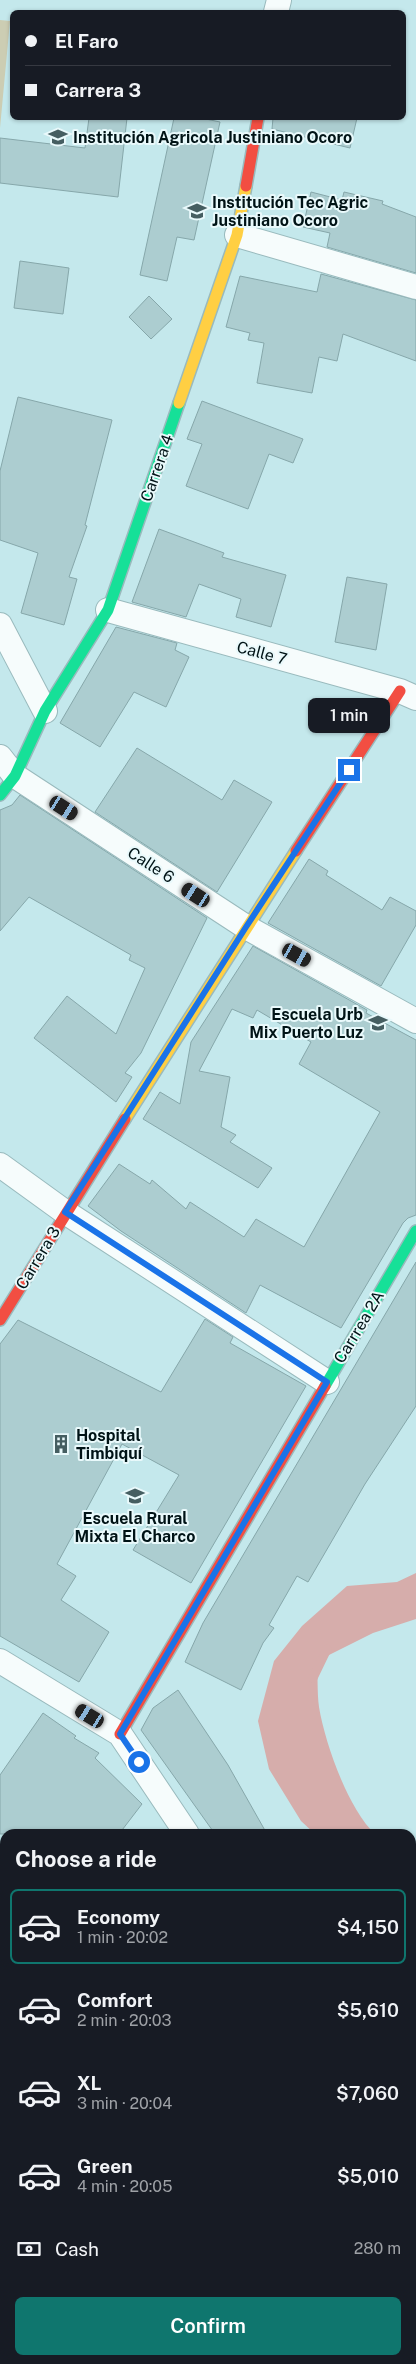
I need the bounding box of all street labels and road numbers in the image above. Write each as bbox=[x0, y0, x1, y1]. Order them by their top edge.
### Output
street label: Carrera 4 bbox=[137, 432, 177, 504]
street label: Calle 7 bbox=[235, 637, 289, 669]
street label: Calle 6 bbox=[124, 843, 178, 887]
street label: Carrera 3 bbox=[12, 1223, 64, 1293]
street label: Carrrea 2A bbox=[330, 1287, 388, 1367]

